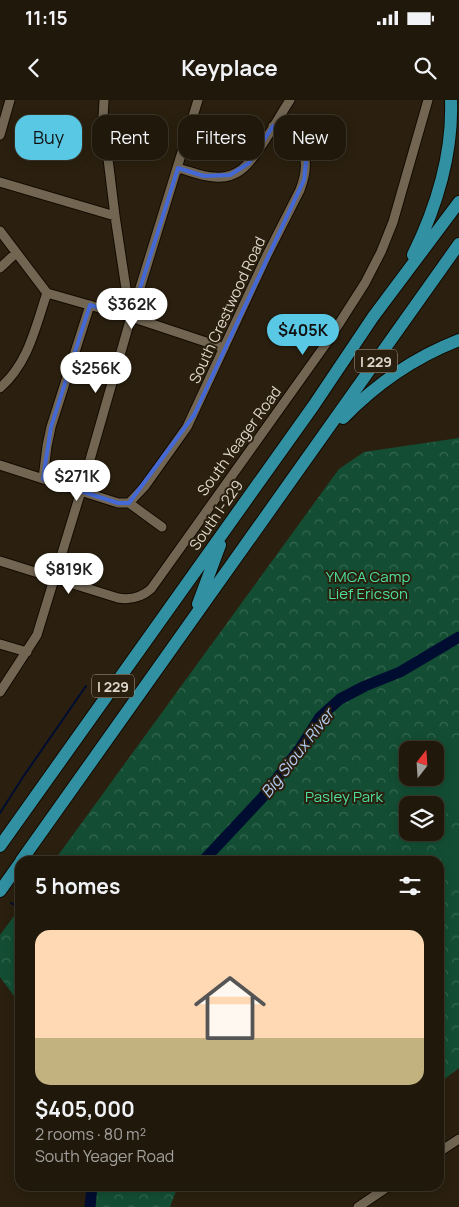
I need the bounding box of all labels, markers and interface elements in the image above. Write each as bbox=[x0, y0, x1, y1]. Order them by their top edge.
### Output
text: 11:15 bbox=[25, 5, 68, 31]
text: Keyplace bbox=[181, 53, 278, 83]
icon: back bbox=[20, 54, 48, 82]
icon: search bbox=[411, 54, 439, 82]
chip: Buy bbox=[15, 115, 82, 160]
chip: Rent bbox=[92, 115, 168, 160]
chip: Filters bbox=[178, 115, 264, 160]
chip: New bbox=[274, 115, 346, 160]
street label: South Crestwood Road bbox=[184, 233, 270, 387]
pin: $362K bbox=[97, 288, 167, 330]
text: $362K bbox=[107, 293, 157, 315]
pin: $405K bbox=[268, 314, 338, 356]
text: $405K bbox=[278, 319, 328, 341]
road number: I 229 bbox=[355, 350, 397, 372]
pin: $256K bbox=[61, 352, 131, 394]
text: $256K bbox=[71, 357, 121, 379]
street label: South Yeager Road bbox=[192, 382, 286, 500]
pin: $271K bbox=[42, 460, 112, 502]
text: $271K bbox=[54, 465, 100, 487]
street label: South I-229 bbox=[184, 476, 248, 554]
pin: $819K bbox=[34, 552, 104, 595]
text: $819K bbox=[45, 558, 93, 580]
park label: YMCA Camp Lief Ericson bbox=[326, 566, 410, 604]
road number: I 229 bbox=[92, 674, 134, 698]
water label: Big Sioux River bbox=[255, 702, 340, 802]
north arrow bbox=[399, 741, 444, 786]
map controls bbox=[399, 741, 444, 841]
park label: Pasley Park bbox=[305, 786, 383, 807]
button: layers bbox=[399, 796, 444, 841]
text: 5 homes bbox=[35, 872, 120, 900]
icon: filters bbox=[396, 872, 424, 900]
icon: home bbox=[185, 963, 275, 1053]
text: $405,000 bbox=[35, 1095, 135, 1123]
text: 2 rooms · 80 m² bbox=[35, 1123, 146, 1145]
text: South Yeager Road bbox=[35, 1145, 174, 1167]

